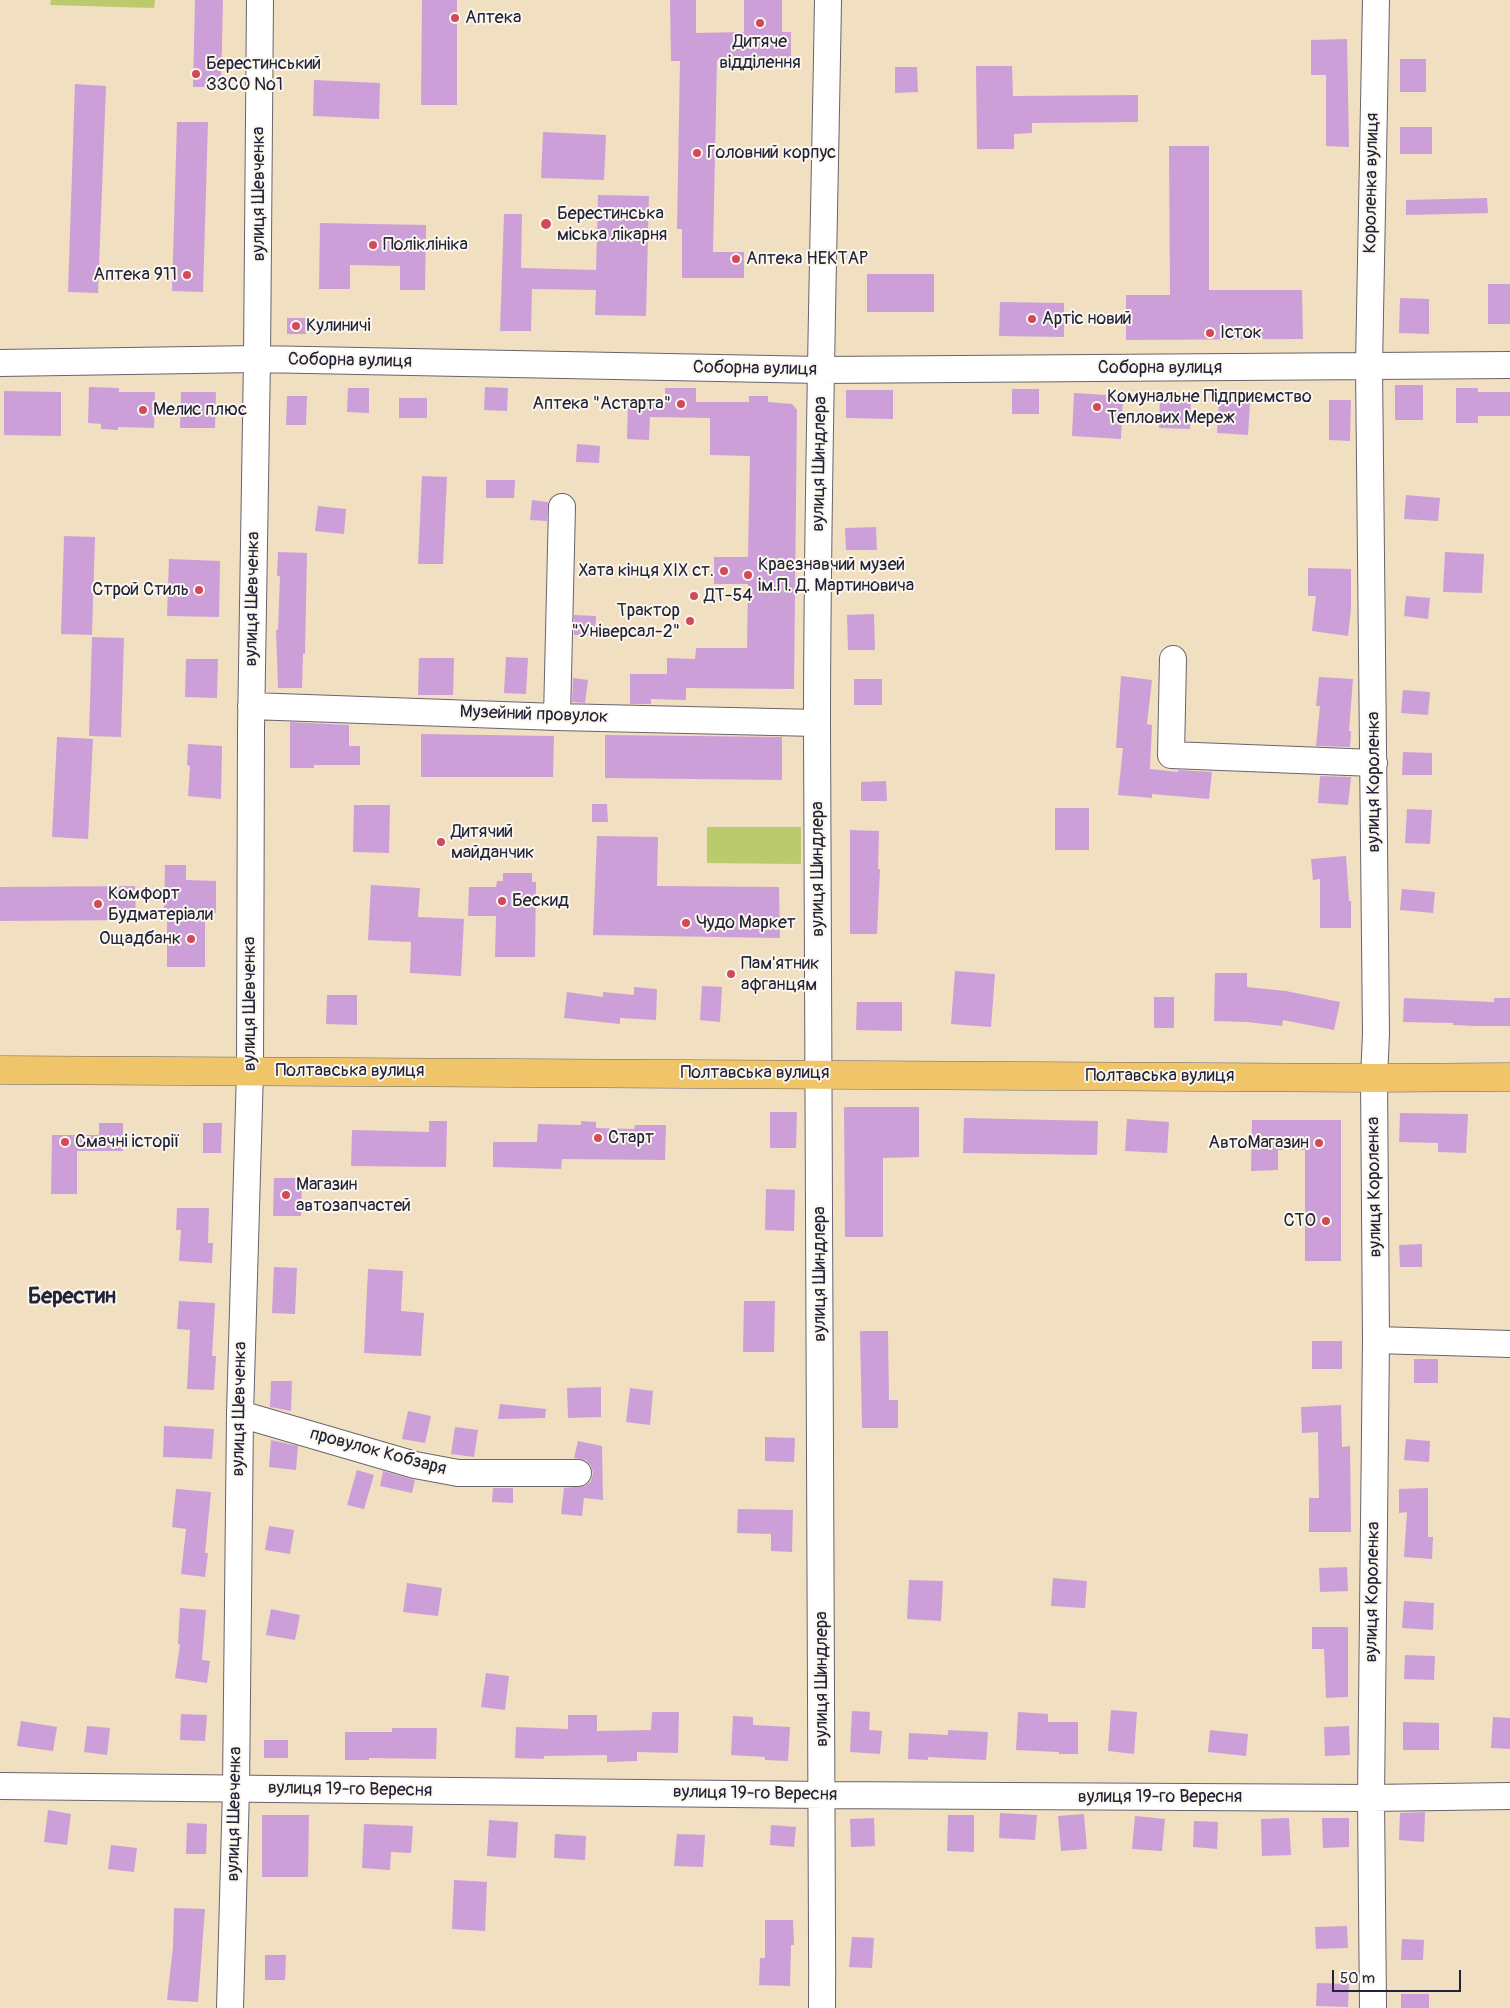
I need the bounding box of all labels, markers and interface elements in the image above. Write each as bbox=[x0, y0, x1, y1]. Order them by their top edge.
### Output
place label: Аптека bbox=[465, 7, 521, 29]
marker: Аптека bbox=[449, 12, 461, 24]
marker: Дитяче відділення bbox=[754, 17, 766, 29]
place label: Дитяче відділення bbox=[719, 31, 801, 74]
place label: Берестинський ЗЗСО №1 bbox=[206, 53, 321, 96]
marker: Берестинський ЗЗСО №1 bbox=[190, 68, 202, 80]
street label: Короленка вулиця bbox=[1360, 112, 1384, 254]
street label: вулиця Шевченка bbox=[248, 127, 270, 261]
place label: Головний корпус bbox=[707, 142, 836, 164]
marker: Головний корпус bbox=[691, 147, 703, 159]
place label: Берестинська міська лікарня bbox=[557, 203, 667, 245]
marker: Берестинська міська лікарня bbox=[539, 217, 553, 231]
place label: Поліклініка bbox=[383, 234, 468, 256]
marker: Поліклініка bbox=[367, 239, 379, 251]
place label: Аптека НЕКТАР bbox=[746, 248, 868, 270]
marker: Аптека НЕКТАР bbox=[730, 253, 742, 265]
place label: Аптека 911 bbox=[93, 264, 177, 286]
marker: Аптека 911 bbox=[181, 269, 193, 281]
place label: Артіс новий bbox=[1042, 308, 1132, 330]
marker: Артіс новий bbox=[1026, 313, 1038, 325]
place label: Кулиничі bbox=[306, 315, 371, 337]
marker: Кулиничі bbox=[290, 320, 302, 332]
place label: Істок bbox=[1220, 322, 1262, 344]
marker: Істок bbox=[1204, 327, 1216, 339]
street label: Соборна вулиця bbox=[288, 349, 412, 373]
street label: Соборна вулиця bbox=[693, 357, 817, 381]
street label: Соборна вулиця bbox=[1098, 357, 1222, 379]
place label: Комунальне Підприємство Теплових Мереж bbox=[1107, 386, 1312, 428]
place label: Аптека "Астарта" bbox=[532, 393, 671, 415]
street label: вулиця Шиндлера bbox=[808, 396, 832, 532]
marker: Аптека "Астарта" bbox=[675, 398, 687, 410]
place label: Мелис плюс bbox=[153, 399, 247, 421]
marker: Комунальне Підприємство Теплових Мереж bbox=[1091, 401, 1103, 413]
marker: Мелис плюс bbox=[137, 404, 149, 416]
street label: вулиця Шевченка bbox=[241, 531, 265, 667]
place label: Краєзнавчий музей ім.П. Д. Мартиновича bbox=[758, 554, 914, 596]
place label: Хата кінця XIX ст. bbox=[578, 560, 714, 582]
marker: Хата кінця XIX ст. bbox=[718, 565, 730, 577]
marker: Краєзнавчий музей ім.П. Д. Мартиновича bbox=[742, 569, 754, 581]
place label: Строй Стиль bbox=[92, 579, 189, 601]
marker: Строй Стиль bbox=[193, 584, 205, 596]
place label: ДТ-54 bbox=[704, 585, 753, 607]
marker: ДТ-54 bbox=[688, 590, 700, 602]
place label: Трактор "Універсал-2" bbox=[571, 600, 680, 642]
marker: Трактор "Універсал-2" bbox=[684, 615, 696, 627]
street label: Музейний провулок bbox=[459, 702, 609, 728]
street label: вулиця Короленка bbox=[1363, 712, 1385, 852]
street label: вулиця Шиндлера bbox=[807, 801, 829, 937]
place label: Дитячий майданчик bbox=[451, 821, 534, 864]
marker: Дитячий майданчик bbox=[435, 836, 447, 848]
place label: Комфорт Будматеріали bbox=[108, 883, 213, 926]
place label: Бескид bbox=[512, 890, 569, 912]
marker: Бескид bbox=[496, 895, 508, 907]
marker: Комфорт Будматеріали bbox=[92, 898, 104, 910]
place label: Чудо Маркет bbox=[696, 912, 796, 934]
marker: Чудо Маркет bbox=[680, 917, 692, 929]
place label: Ощадбанк bbox=[99, 928, 181, 950]
marker: Ощадбанк bbox=[185, 933, 197, 945]
street label: вулиця Шевченка bbox=[239, 937, 261, 1071]
place label: Пам'ятник афганцям bbox=[741, 953, 819, 996]
marker: Пам'ятник афганцям bbox=[725, 968, 737, 980]
street label: Полтавська вулиця bbox=[276, 1060, 424, 1082]
street label: Полтавська вулиця bbox=[681, 1062, 829, 1084]
street label: Полтавська вулиця bbox=[1086, 1065, 1234, 1087]
street label: вулиця Короленка bbox=[1363, 1116, 1387, 1258]
place label: Старт bbox=[608, 1127, 654, 1149]
place label: Смачні історії bbox=[75, 1131, 180, 1153]
marker: Старт bbox=[592, 1132, 604, 1144]
place label: АвтоМагазин bbox=[1208, 1132, 1309, 1154]
marker: Смачні історії bbox=[59, 1136, 71, 1148]
marker: АвтоМагазин bbox=[1313, 1137, 1325, 1149]
place label: Магазин автозапчастей bbox=[296, 1174, 411, 1216]
marker: Магазин автозапчастей bbox=[280, 1189, 292, 1201]
street label: вулиця Шиндлера bbox=[809, 1206, 831, 1342]
place label: СТО bbox=[1283, 1210, 1316, 1232]
marker: СТО bbox=[1320, 1215, 1332, 1227]
district label: Берестин bbox=[28, 1284, 116, 1310]
street label: вулиця Шевченка bbox=[228, 1341, 252, 1477]
street label: провулок Кобзаря bbox=[307, 1423, 449, 1481]
street label: вулиця Короленка bbox=[1361, 1521, 1385, 1663]
street label: вулиця Шиндлера bbox=[811, 1611, 833, 1747]
street label: вулиця Шевченка bbox=[223, 1746, 247, 1882]
street label: вулиця 19-го Вересня bbox=[268, 1778, 432, 1802]
street label: вулиця 19-го Вересня bbox=[673, 1782, 837, 1806]
street label: вулиця 19-го Вересня bbox=[1078, 1786, 1242, 1808]
scale bar bbox=[1335, 1960, 1464, 1992]
text: 50 m bbox=[1340, 1969, 1375, 1988]

